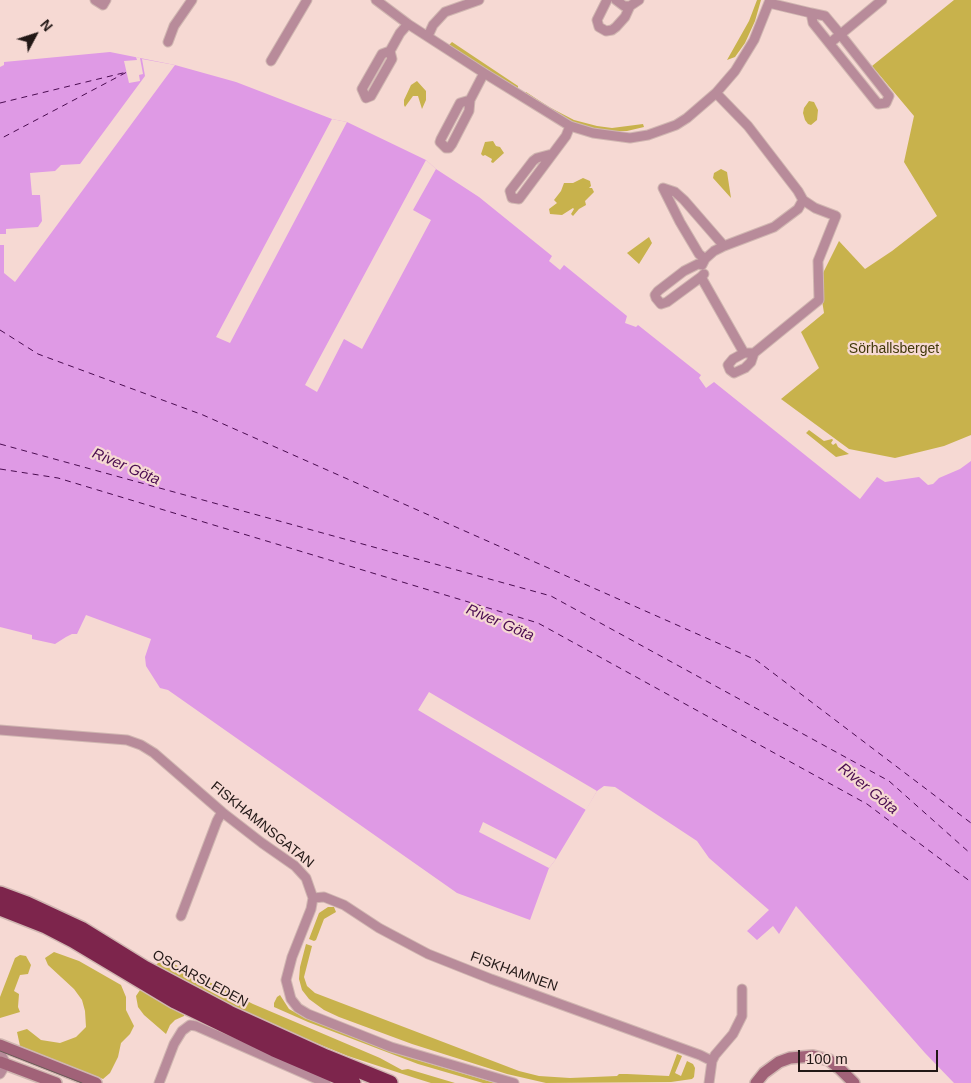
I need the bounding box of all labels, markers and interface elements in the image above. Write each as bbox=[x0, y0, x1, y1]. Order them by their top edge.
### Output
north arrow bbox=[10, 10, 60, 60]
text: N bbox=[37, 16, 56, 34]
park label: Sörhallsberget bbox=[849, 341, 939, 357]
water label: River Göta bbox=[89, 445, 163, 489]
water label: River Göta bbox=[463, 601, 537, 645]
water label: River Göta bbox=[834, 759, 902, 819]
street label: FISKHAMNSGATAN bbox=[207, 778, 317, 872]
street label: OSCARSLEDEN bbox=[149, 947, 251, 1011]
street label: FISKHAMNEN bbox=[468, 948, 560, 996]
scale bar bbox=[801, 1040, 941, 1072]
text: 100 m bbox=[806, 1050, 848, 1067]

